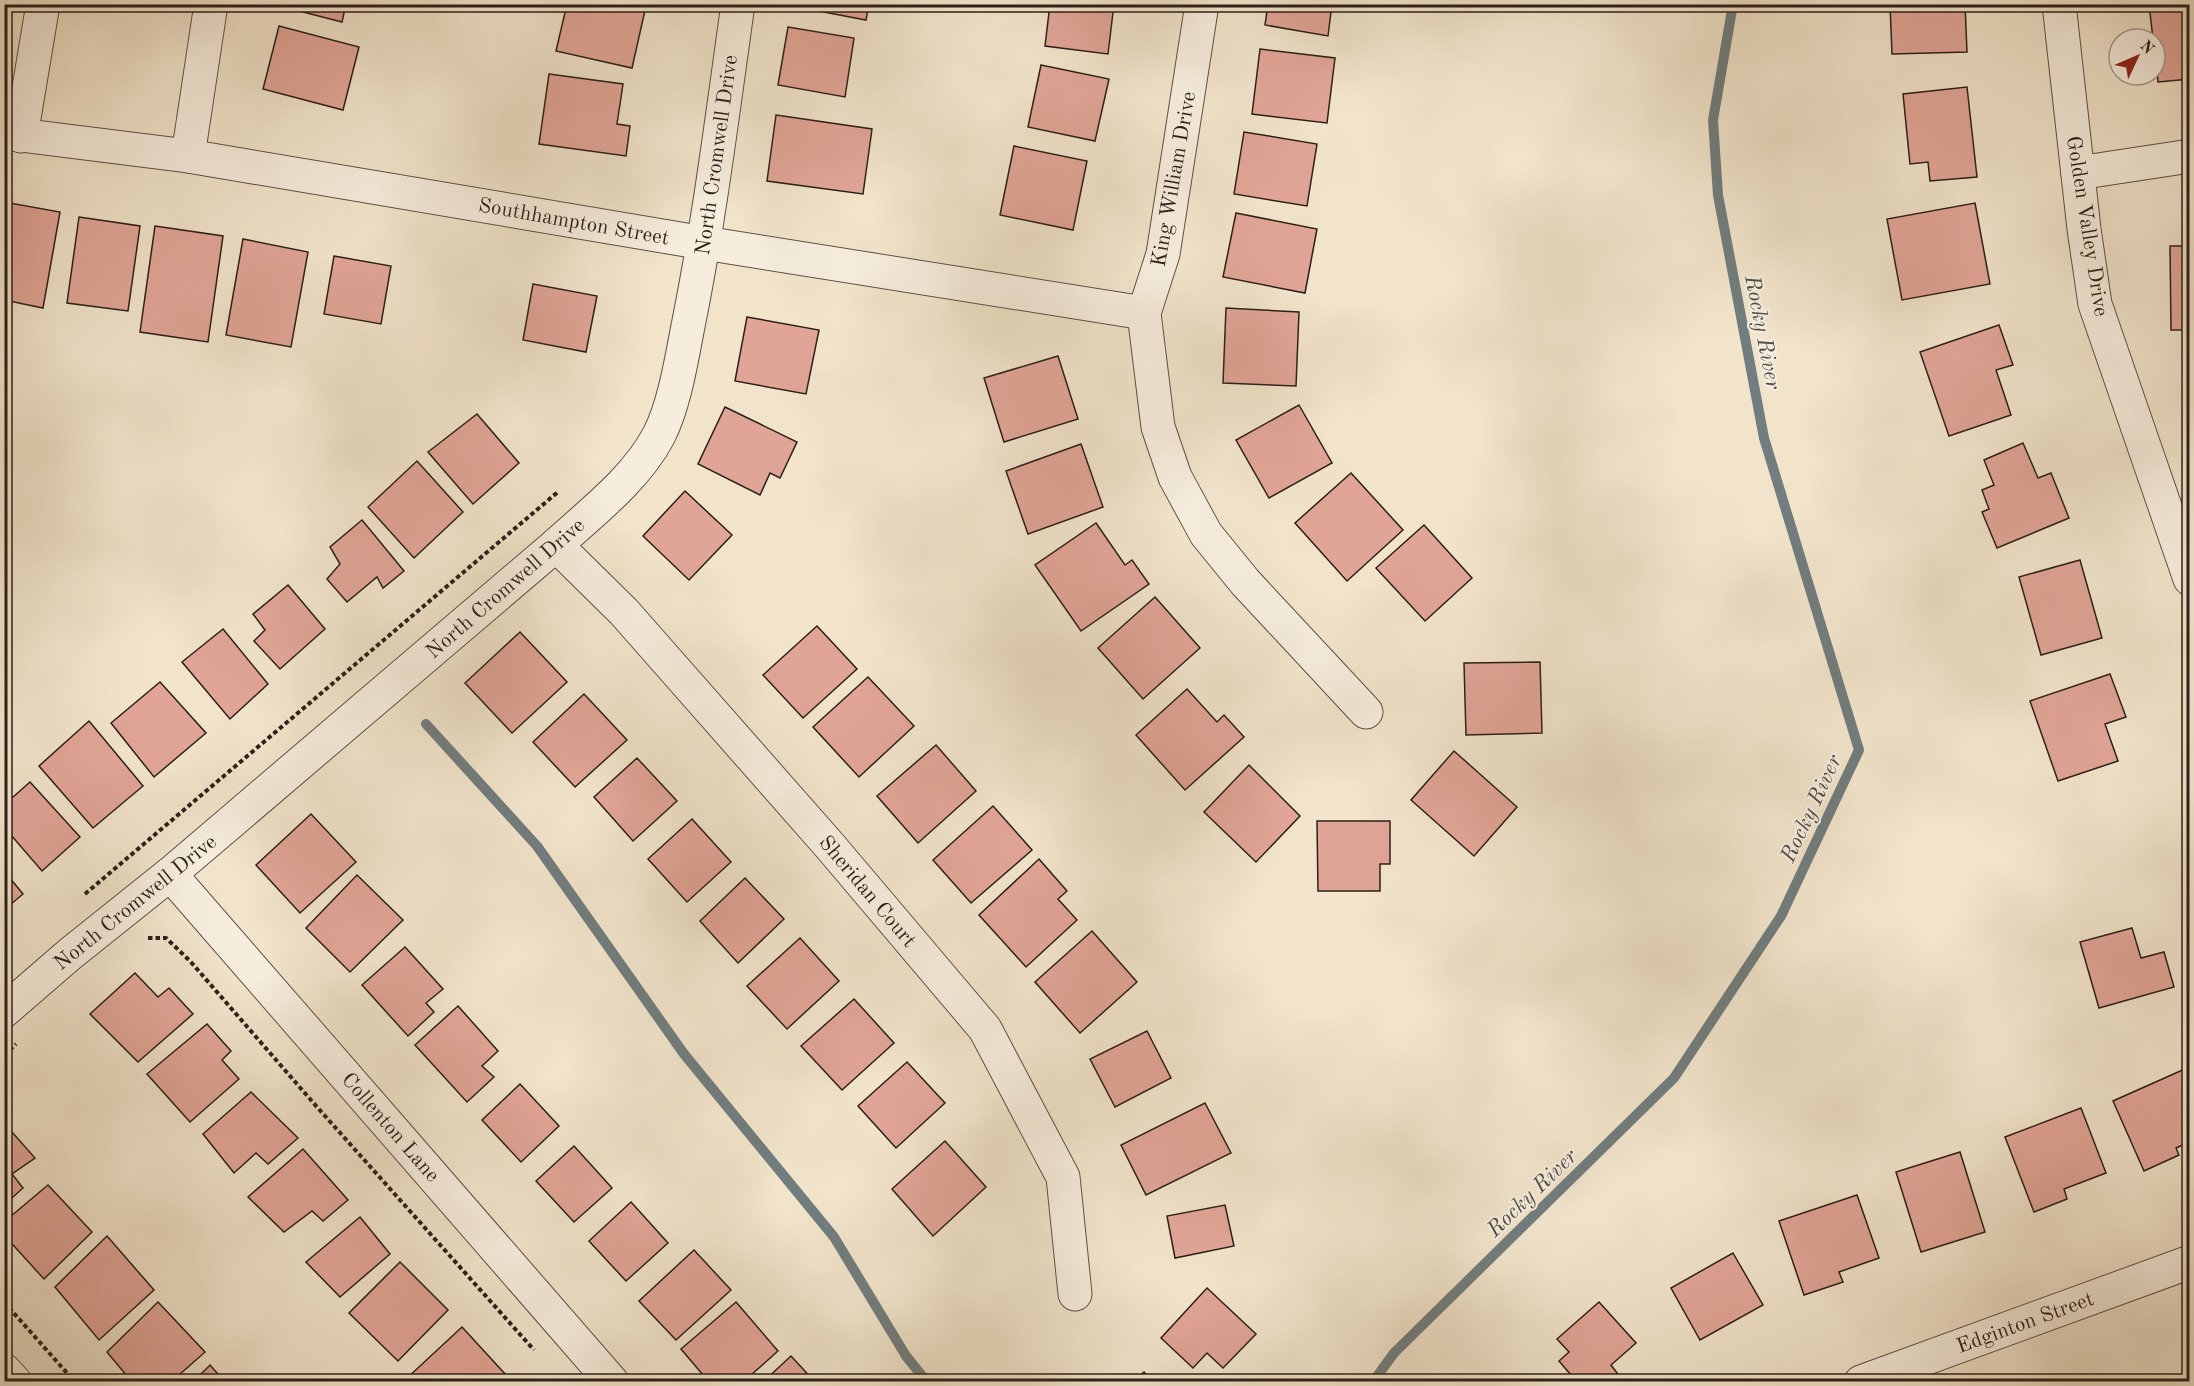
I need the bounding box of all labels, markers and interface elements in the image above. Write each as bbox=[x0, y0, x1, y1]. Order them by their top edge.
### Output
north arrow bbox=[2107, 27, 2167, 87]
text: N bbox=[2136, 38, 2157, 58]
street label: North Cromwell Drive bbox=[693, 54, 742, 257]
street label: King William Drive bbox=[1149, 90, 1200, 269]
street label: Golden Valley Drive bbox=[2062, 135, 2111, 318]
street label: Southhampton Street bbox=[477, 195, 671, 250]
water label: Rocky River bbox=[1740, 273, 1784, 392]
street label: North Cromwell Drive bbox=[423, 515, 589, 663]
water label: Rocky River bbox=[1777, 751, 1846, 867]
street label: North Cromwell Drive bbox=[51, 831, 221, 975]
street label: Sheridan Court bbox=[814, 832, 919, 952]
street label: Collenton Lane bbox=[337, 1069, 443, 1187]
water label: Rocky River bbox=[1482, 1145, 1582, 1242]
street label: Edginton Street bbox=[1954, 1289, 2097, 1358]

